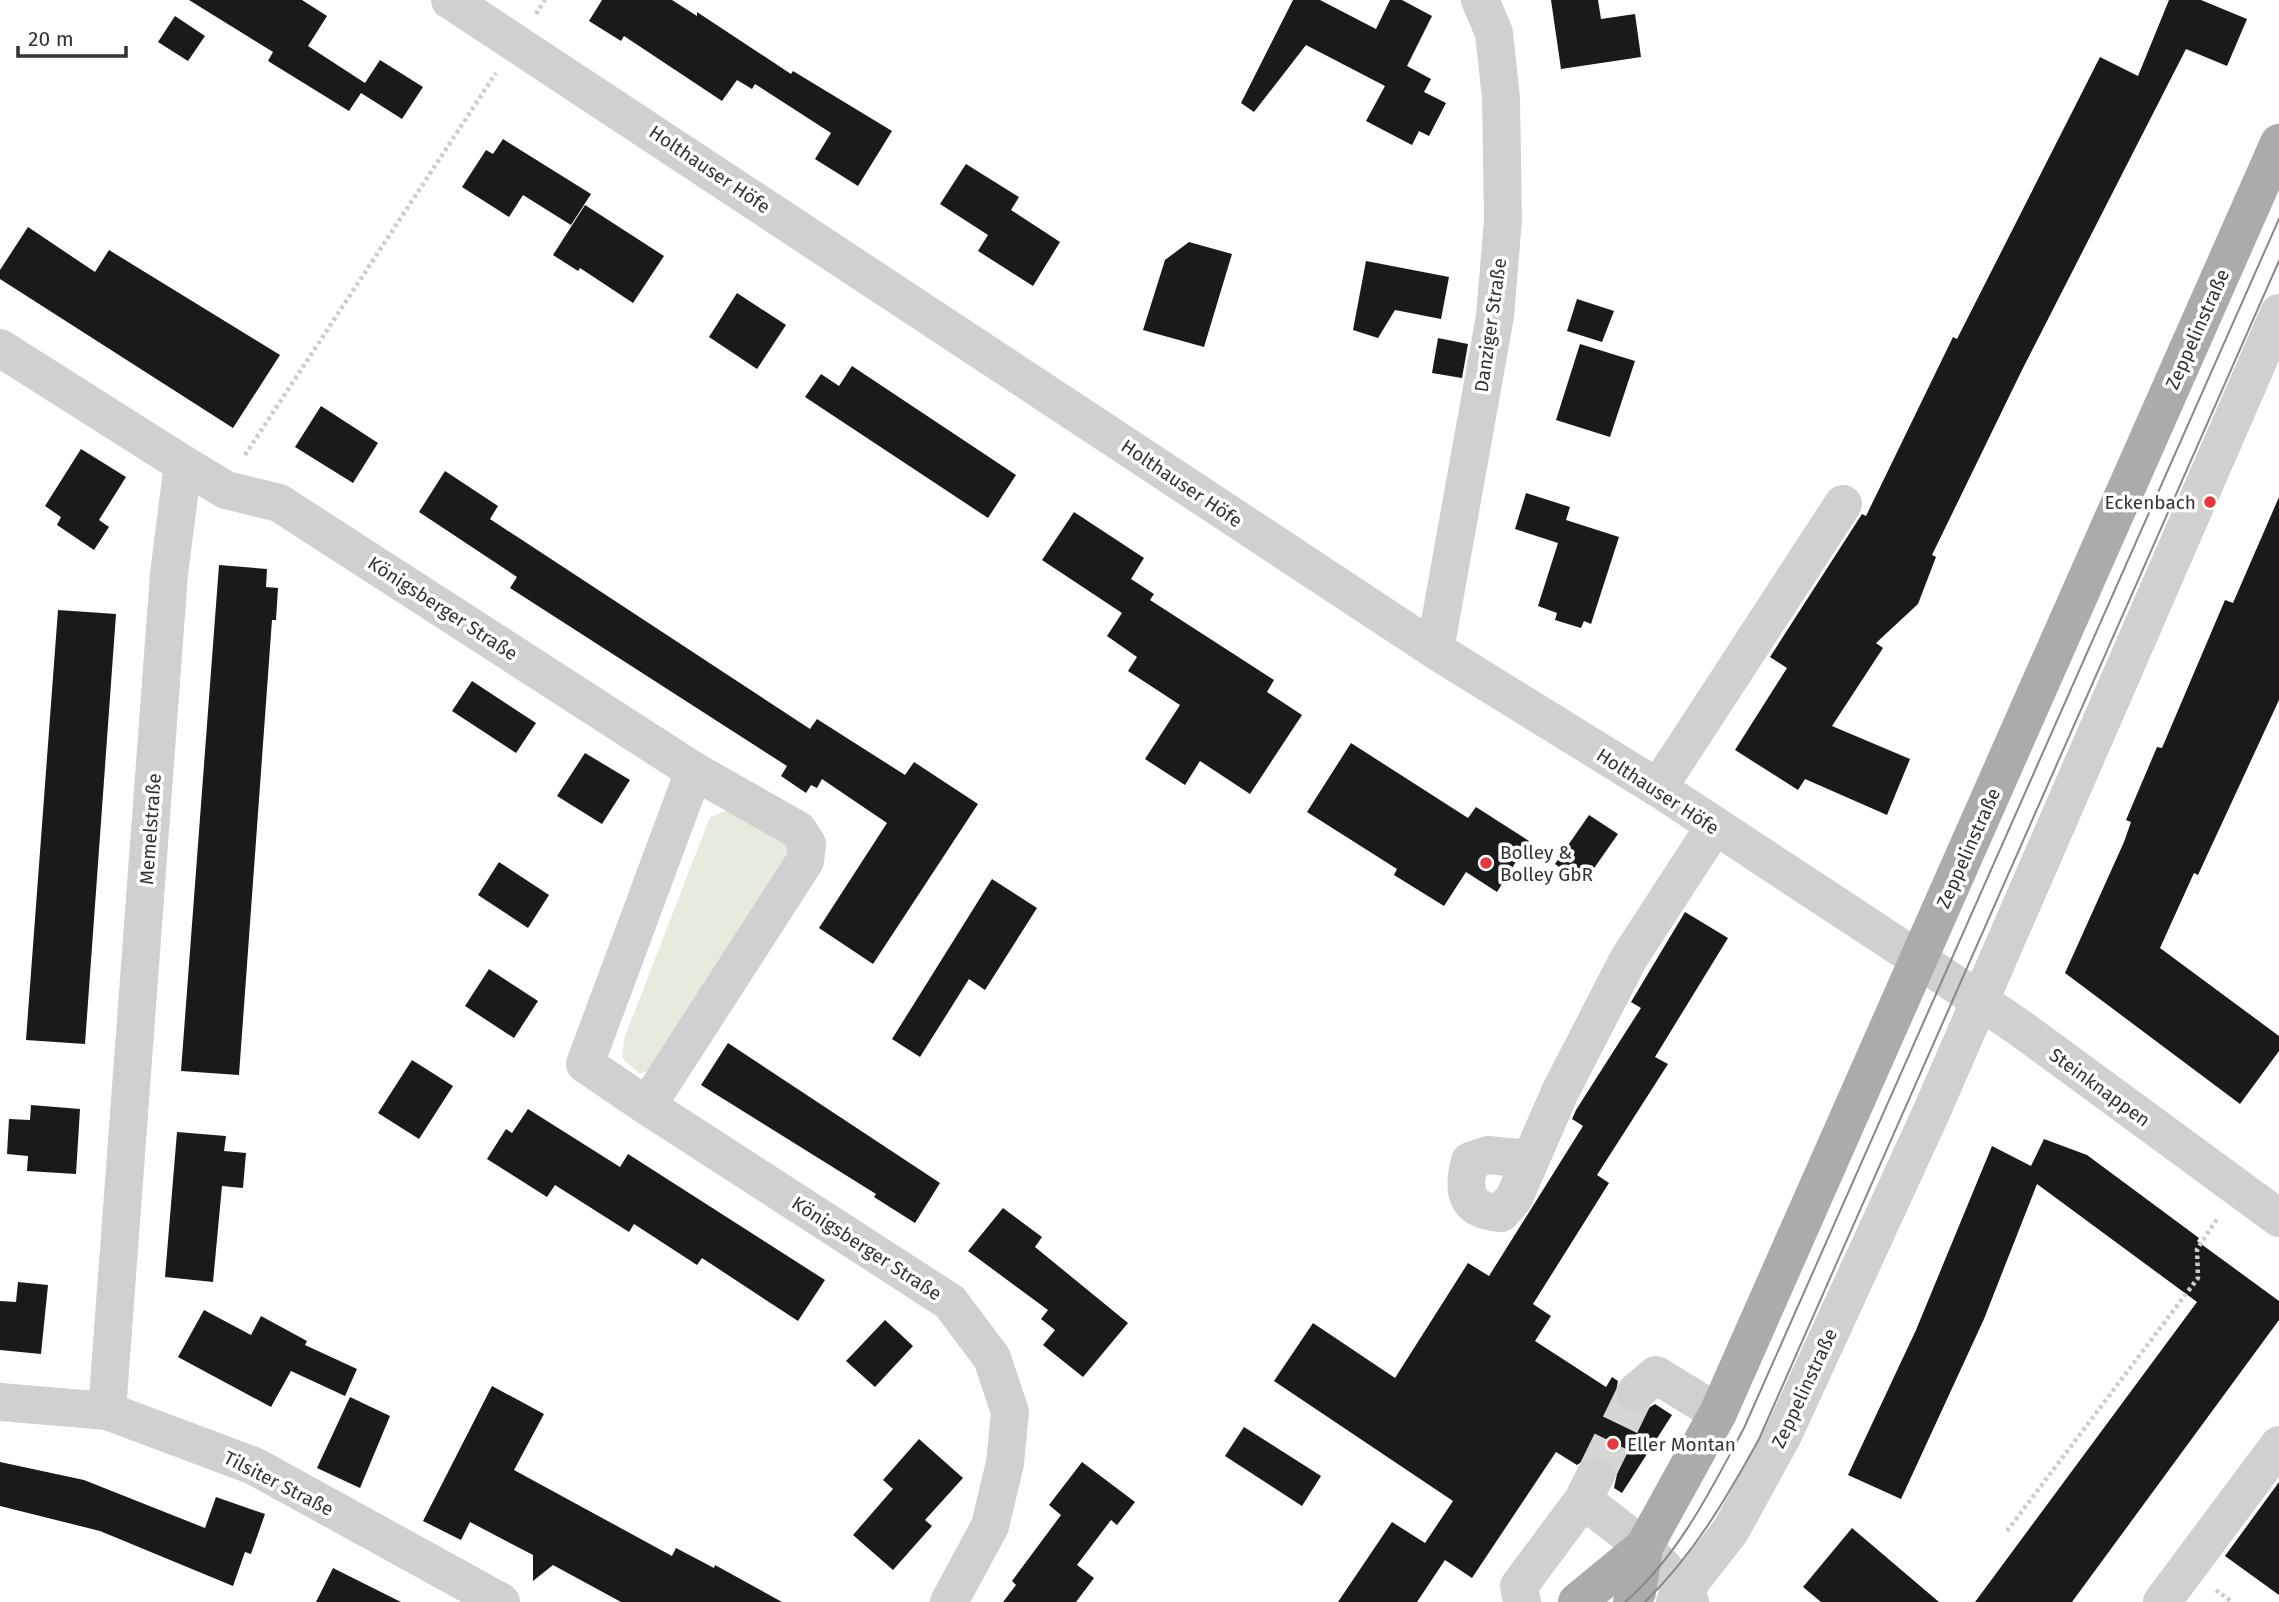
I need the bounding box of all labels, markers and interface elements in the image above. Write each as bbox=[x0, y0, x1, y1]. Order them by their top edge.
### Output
scale bar bbox=[18, 14, 126, 58]
text: 20 m bbox=[28, 26, 74, 52]
street label: Holthauser Höfe bbox=[645, 120, 775, 218]
street label: Danziger Straße bbox=[1470, 256, 1511, 394]
street label: Zeppelinstraße bbox=[2161, 266, 2234, 393]
street label: Holthauser Höfe bbox=[1117, 434, 1247, 532]
place label: Eckenbach bbox=[2104, 491, 2196, 514]
marker: Eckenbach bbox=[2202, 494, 2218, 510]
street label: Königsberger Straße bbox=[364, 551, 522, 665]
street label: Holthauser Höfe bbox=[1592, 743, 1723, 839]
street label: Memelstraße bbox=[135, 773, 166, 886]
street label: Zeppelinstraße bbox=[1932, 785, 2005, 912]
place label: Bolley & Bolley GbR bbox=[1500, 841, 1594, 886]
marker: Bolley & Bolley GbR bbox=[1478, 855, 1494, 871]
street label: Steinknappen bbox=[2045, 1043, 2155, 1132]
street label: Königsberger Straße bbox=[788, 1191, 946, 1305]
street label: Zeppelinstraße bbox=[1767, 1325, 1842, 1452]
place label: Eller Montan bbox=[1627, 1433, 1736, 1456]
marker: Eller Montan bbox=[1605, 1436, 1621, 1452]
street label: Tilsiter Straße bbox=[220, 1446, 338, 1521]

